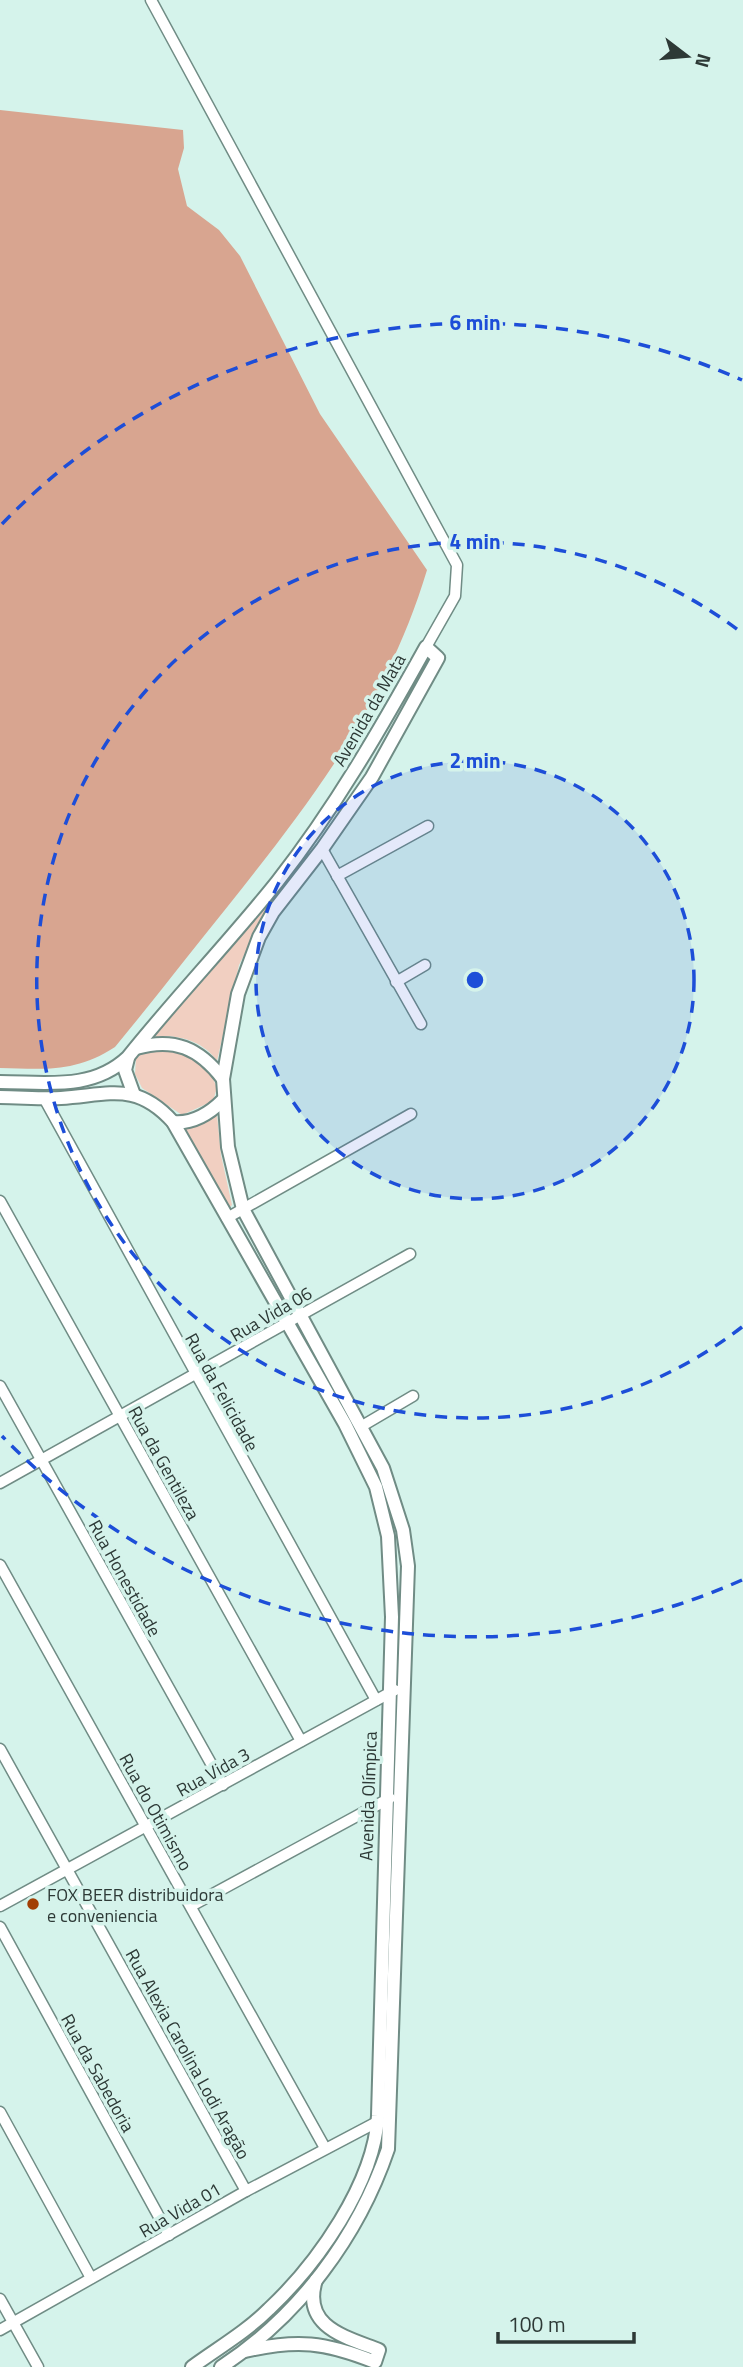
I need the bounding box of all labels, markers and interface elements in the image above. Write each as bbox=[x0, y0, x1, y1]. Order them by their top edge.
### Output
north arrow bbox=[652, 21, 722, 91]
text: N bbox=[688, 50, 720, 71]
text: 6 min bbox=[449, 306, 501, 338]
text: 4 min bbox=[449, 525, 501, 557]
street label: Avenida da Mata bbox=[326, 649, 412, 771]
text: 2 min bbox=[449, 744, 501, 776]
centre of rings bbox=[463, 968, 487, 992]
street label: Rua Vida 06 bbox=[225, 1280, 317, 1348]
street label: Rua da Felicidade bbox=[178, 1328, 266, 1456]
street label: Rua da Gentileza bbox=[122, 1401, 206, 1525]
street label: Rua Honestidade bbox=[82, 1515, 168, 1641]
street label: Avenida Olímpica bbox=[352, 1731, 384, 1861]
street label: Rua Vida 3 bbox=[171, 1741, 255, 1803]
street label: Rua do Otimismo bbox=[113, 1748, 199, 1876]
place label: FOX BEER distribuidora e conveniencia bbox=[47, 1881, 223, 1929]
marker: FOX BEER distribuidora e conveniencia bbox=[25, 1896, 41, 1912]
street label: Rua Alexia Carolina Lodi Aragão bbox=[119, 1944, 257, 2164]
street label: Rua da Sabedoria bbox=[54, 2009, 142, 2137]
street label: Rua Vida 01 bbox=[134, 2176, 226, 2244]
scale bar bbox=[498, 2300, 634, 2344]
text: 100 m bbox=[508, 2308, 565, 2340]

